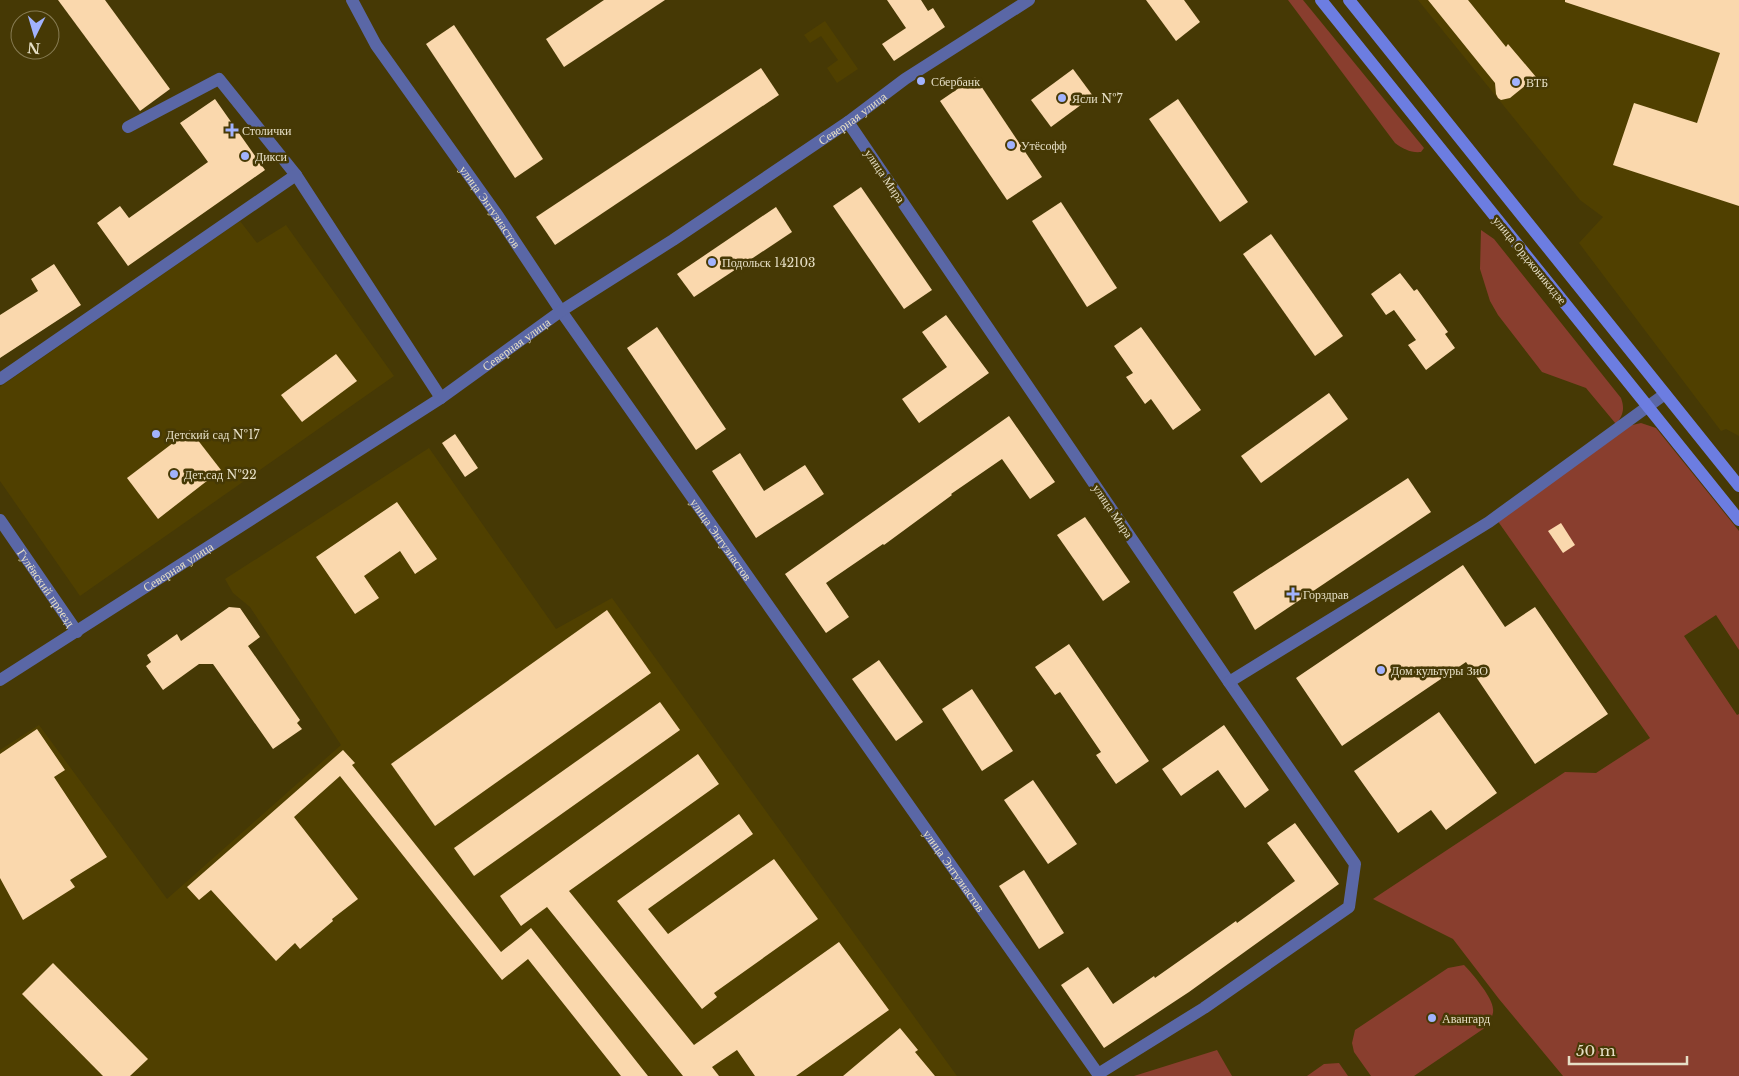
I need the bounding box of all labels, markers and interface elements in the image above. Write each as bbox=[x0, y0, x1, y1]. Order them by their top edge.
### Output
north arrow bbox=[10, 10, 60, 60]
text: N bbox=[27, 38, 41, 57]
place label: Сбербанк bbox=[931, 74, 980, 89]
marker: Сбербанк bbox=[915, 75, 927, 87]
place label: ВТБ bbox=[1526, 75, 1548, 90]
marker: ВТБ bbox=[1510, 76, 1522, 88]
street label: Северная улица bbox=[815, 88, 890, 148]
place label: Ясли №7 bbox=[1072, 91, 1124, 106]
marker: Ясли №7 bbox=[1056, 92, 1068, 104]
place label: Столички bbox=[242, 123, 292, 138]
marker: Столички bbox=[226, 124, 238, 136]
place label: Утёсофф bbox=[1021, 138, 1067, 153]
marker: Утёсофф bbox=[1005, 139, 1017, 151]
street label: улица Мира bbox=[862, 146, 909, 206]
place label: Дикси bbox=[255, 149, 287, 164]
marker: Дикси bbox=[239, 150, 251, 162]
street label: улица Энтузиастов bbox=[457, 162, 525, 251]
street label: улица Орджоникидзе bbox=[1490, 213, 1570, 307]
place label: Подольск 142103 bbox=[722, 255, 815, 270]
marker: Подольск 142103 bbox=[706, 256, 718, 268]
street label: Северная улица bbox=[479, 313, 554, 373]
place label: Детский сад №17 bbox=[166, 427, 261, 442]
marker: Детский сад №17 bbox=[150, 428, 162, 440]
place label: Дет.сад №22 bbox=[184, 467, 257, 482]
marker: Дет.сад №22 bbox=[168, 468, 180, 480]
street label: улица Мира bbox=[1090, 481, 1137, 541]
street label: улица Энтузиастов bbox=[687, 495, 756, 583]
street label: Северная улица bbox=[140, 538, 216, 594]
street label: Гулёвский проезд bbox=[14, 546, 78, 629]
place label: Горздрав bbox=[1303, 587, 1349, 602]
marker: Горздрав bbox=[1287, 588, 1299, 600]
place label: Дом культуры ЗиО bbox=[1391, 663, 1488, 678]
marker: Дом культуры ЗиО bbox=[1375, 664, 1387, 676]
street label: улица Энтузиастов bbox=[921, 826, 989, 915]
place label: Авангард bbox=[1442, 1011, 1490, 1026]
marker: Авангард bbox=[1426, 1012, 1438, 1024]
scale bar bbox=[1569, 1034, 1686, 1066]
text: 50 m bbox=[1576, 1041, 1616, 1060]

